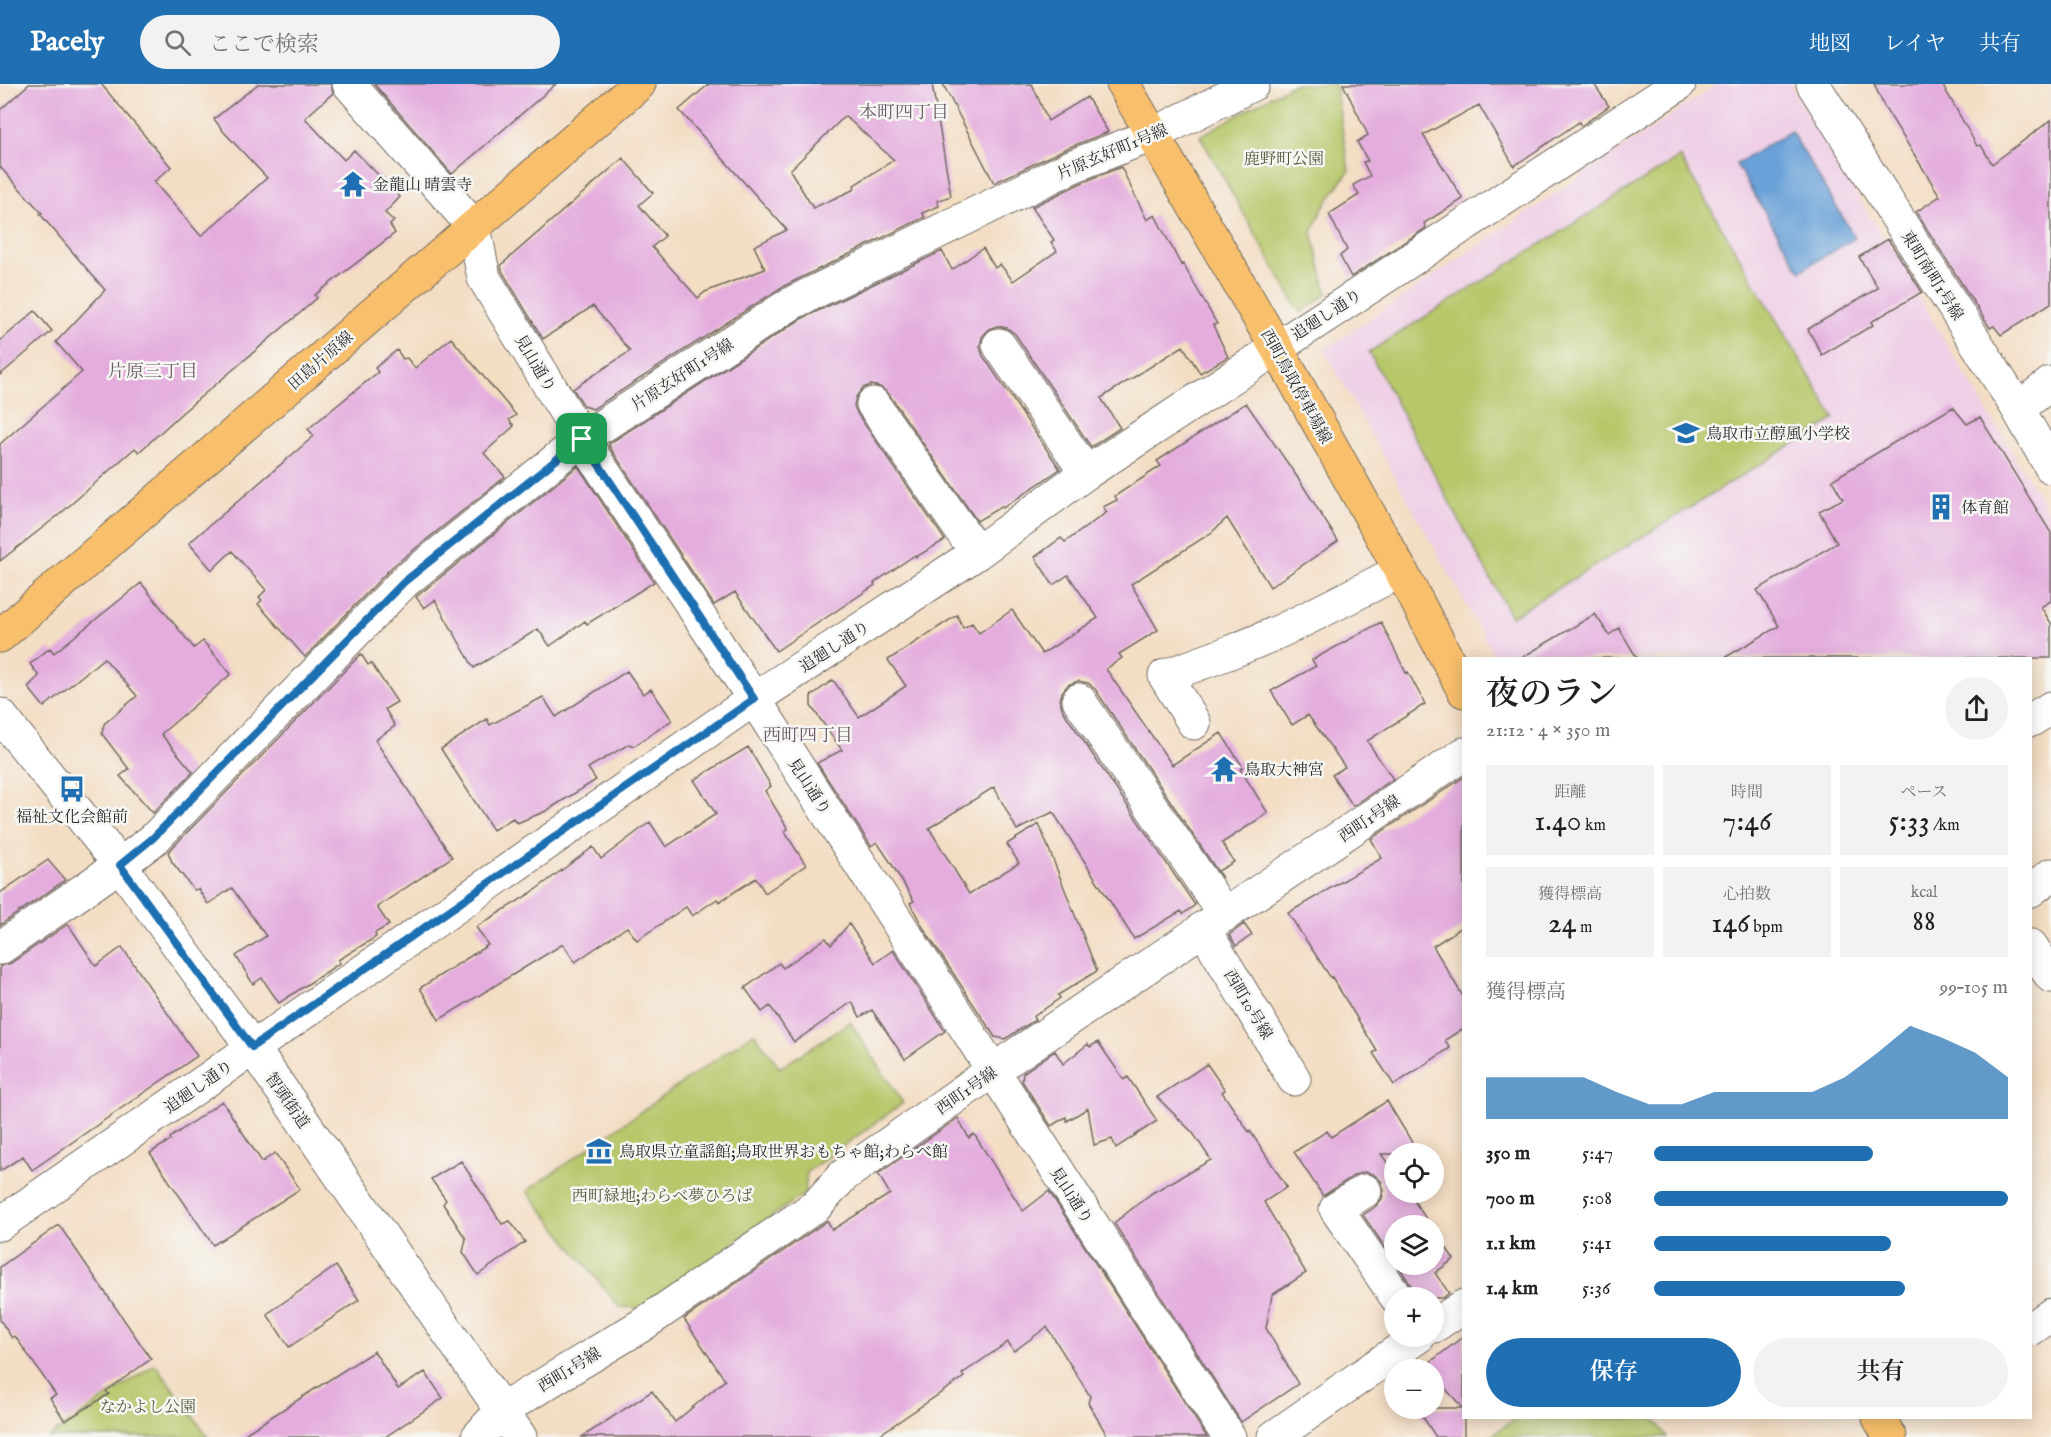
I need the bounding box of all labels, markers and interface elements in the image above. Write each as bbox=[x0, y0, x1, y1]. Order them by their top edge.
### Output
search box bbox=[140, 15, 560, 69]
text: Pacely bbox=[30, 25, 104, 60]
icon: search bbox=[161, 26, 194, 59]
text: ここで検索 bbox=[209, 31, 319, 59]
text: 地図 bbox=[1809, 31, 1851, 58]
text: レイヤ bbox=[1884, 31, 1946, 58]
text: 共有 bbox=[1979, 31, 2021, 58]
district label: 本町四丁目 bbox=[859, 102, 949, 125]
street label: 片原玄好町1号線 bbox=[1055, 121, 1171, 185]
park label: 鹿野町公園 bbox=[1244, 150, 1324, 170]
temple icon: 金龍山 晴雲寺 bbox=[338, 169, 368, 199]
place label: 金龍山 晴雲寺 bbox=[373, 176, 473, 196]
street label: 東町南町1号線 bbox=[1896, 228, 1967, 325]
street label: 追廻し通り bbox=[1288, 286, 1366, 346]
street label: 西町鳥取停車場線 bbox=[1255, 326, 1335, 448]
street label: 田島片原線 bbox=[285, 328, 358, 395]
street label: 見山通り bbox=[509, 331, 559, 397]
street label: 片原玄好町1号線 bbox=[628, 335, 738, 416]
district label: 片原三丁目 bbox=[108, 361, 198, 384]
pin bbox=[556, 413, 607, 464]
school or university icon: 鳥取市立醇風小学校 bbox=[1671, 418, 1701, 448]
icon: arrive bbox=[565, 422, 598, 455]
place label: 鳥取市立醇風小学校 bbox=[1706, 425, 1850, 445]
building icon: 体育館 bbox=[1926, 492, 1956, 522]
place label: 体育館 bbox=[1961, 499, 2009, 519]
street label: 追廻し通り bbox=[796, 618, 874, 678]
text: 夜のラン bbox=[1486, 674, 1618, 716]
button: share bbox=[1945, 677, 2008, 740]
text: 21:12 · 4 × 350 m bbox=[1486, 718, 1610, 743]
district label: 西町四丁目 bbox=[763, 725, 853, 748]
temple icon: 鳥取大神宮 bbox=[1209, 754, 1239, 784]
street label: 見山通り bbox=[783, 755, 834, 819]
place label: 鳥取大神宮 bbox=[1244, 761, 1324, 781]
bus stop icon: 福祉文化会館前 bbox=[57, 774, 87, 804]
text: 距離 bbox=[1554, 783, 1586, 803]
text: 時間 bbox=[1731, 783, 1763, 803]
text: ペース bbox=[1900, 783, 1948, 803]
street label: 西町1号線 bbox=[1336, 792, 1405, 848]
text: 1.40 bbox=[1534, 803, 1581, 841]
text: 7:46 bbox=[1722, 803, 1772, 841]
text: 5:33 bbox=[1888, 803, 1930, 841]
place label: 福祉文化会館前 bbox=[16, 808, 128, 828]
text: km bbox=[1581, 816, 1606, 836]
text: /km bbox=[1930, 816, 1960, 836]
text: kcal bbox=[1911, 883, 1937, 903]
text: 獲得標高 bbox=[1538, 885, 1602, 905]
text: 心拍数 bbox=[1723, 885, 1771, 905]
text: 88 bbox=[1912, 903, 1936, 941]
text: 24 bbox=[1548, 905, 1576, 943]
text: 146 bbox=[1711, 905, 1750, 943]
text: m bbox=[1576, 918, 1592, 938]
text: bpm bbox=[1750, 918, 1783, 938]
street label: 西町10号線 bbox=[1219, 967, 1276, 1044]
text: 99–105 m bbox=[1940, 975, 2008, 1000]
text: 獲得標高 bbox=[1486, 980, 1566, 1005]
street label: 追廻し通り bbox=[161, 1056, 238, 1119]
street label: 西町1号線 bbox=[933, 1063, 1002, 1120]
street label: 智頭街道 bbox=[260, 1069, 313, 1133]
museum icon: 鳥取県立童謡館;鳥取世界おもちゃ館;わらべ館 bbox=[584, 1136, 614, 1166]
text: 350 m bbox=[1486, 1141, 1530, 1166]
text: 5:47 bbox=[1582, 1141, 1613, 1166]
place label: 鳥取県立童謡館;鳥取世界おもちゃ館;わらべ館 bbox=[619, 1143, 948, 1163]
map controls bbox=[1384, 1143, 1444, 1419]
button: locate bbox=[1384, 1143, 1444, 1203]
street label: 見山通り bbox=[1045, 1164, 1096, 1228]
text: 700 m bbox=[1486, 1186, 1535, 1211]
text: 5:08 bbox=[1582, 1186, 1612, 1211]
park label: 西町緑地;わらべ夢ひろば bbox=[572, 1187, 752, 1207]
button: layers bbox=[1384, 1215, 1444, 1275]
text: 1.1 km bbox=[1486, 1231, 1536, 1256]
text: 5:41 bbox=[1582, 1231, 1612, 1256]
text: 1.4 km bbox=[1486, 1276, 1538, 1301]
text: 5:36 bbox=[1582, 1276, 1610, 1301]
button: + bbox=[1384, 1287, 1444, 1347]
button: 保存 bbox=[1486, 1338, 1741, 1407]
button: 共有 bbox=[1753, 1338, 2008, 1407]
street label: 西町1号線 bbox=[535, 1344, 605, 1397]
button: − bbox=[1384, 1359, 1444, 1419]
park label: なかよし公園 bbox=[100, 1398, 196, 1418]

